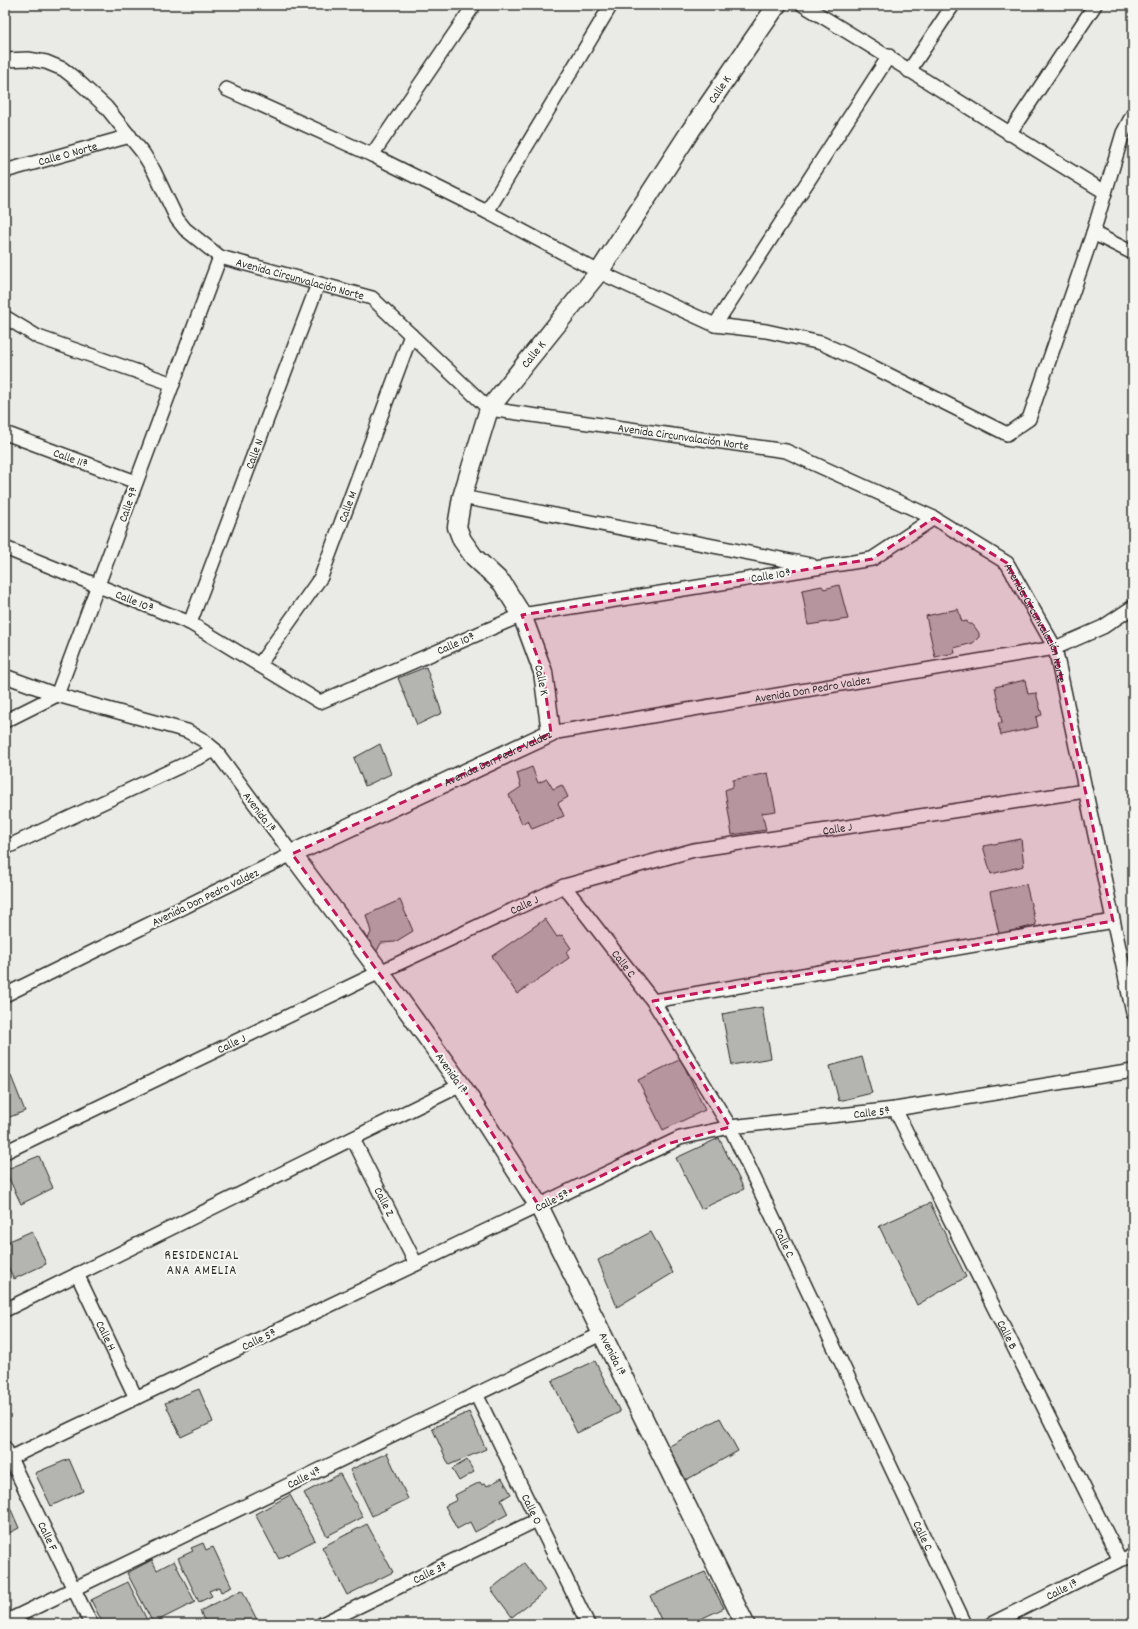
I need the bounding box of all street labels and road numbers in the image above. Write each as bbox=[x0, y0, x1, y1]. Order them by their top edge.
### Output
street label: Calle K bbox=[705, 72, 736, 108]
street label: Calle O Norte bbox=[37, 139, 99, 171]
street label: Avenida Circunvalación Norte bbox=[234, 255, 366, 305]
street label: Calle K bbox=[518, 337, 551, 372]
street label: Avenida Circunvalación Norte bbox=[617, 420, 750, 456]
street label: Calle N bbox=[242, 437, 269, 472]
street label: Calle 11ª bbox=[50, 445, 91, 474]
street label: Calle 9ª bbox=[115, 484, 144, 525]
street label: Calle M bbox=[335, 489, 362, 525]
street label: Avenida Circunvalación Norte bbox=[999, 560, 1069, 685]
street label: Calle 10ª bbox=[750, 565, 793, 588]
street label: Calle 10ª bbox=[112, 587, 156, 618]
street label: Calle 10ª bbox=[435, 629, 479, 660]
street label: Calle K bbox=[529, 663, 552, 698]
street label: Avenida Don Pedro Valdez bbox=[753, 672, 872, 709]
street label: Avenida Don Pedro Valdez bbox=[441, 727, 555, 792]
street label: Avenida 1ª bbox=[238, 789, 280, 837]
street label: Calle J bbox=[822, 819, 854, 840]
street label: Avenida Don Pedro Valdez bbox=[149, 865, 262, 932]
street label: Calle J bbox=[508, 892, 542, 920]
street label: Calle C bbox=[607, 947, 639, 982]
street label: Calle J bbox=[215, 1031, 249, 1059]
street label: Avenida 1ª bbox=[430, 1050, 471, 1098]
street label: Calle 5ª bbox=[853, 1103, 891, 1124]
street label: Calle Z bbox=[369, 1185, 398, 1220]
street label: Calle 5ª bbox=[532, 1186, 573, 1217]
street label: Calle C bbox=[769, 1226, 798, 1261]
street label: Calle B bbox=[992, 1317, 1021, 1353]
street label: Calle H bbox=[90, 1318, 119, 1354]
street label: Calle 5ª bbox=[239, 1325, 280, 1356]
street label: Avenida 1ª bbox=[594, 1330, 630, 1380]
street label: Calle 4ª bbox=[285, 1463, 325, 1494]
street label: Calle O bbox=[516, 1492, 545, 1528]
street label: Calle C bbox=[907, 1518, 936, 1554]
street label: Calle F bbox=[32, 1519, 61, 1555]
street label: Calle 3ª bbox=[410, 1558, 451, 1589]
street label: Calle 1ª bbox=[1044, 1575, 1082, 1605]

